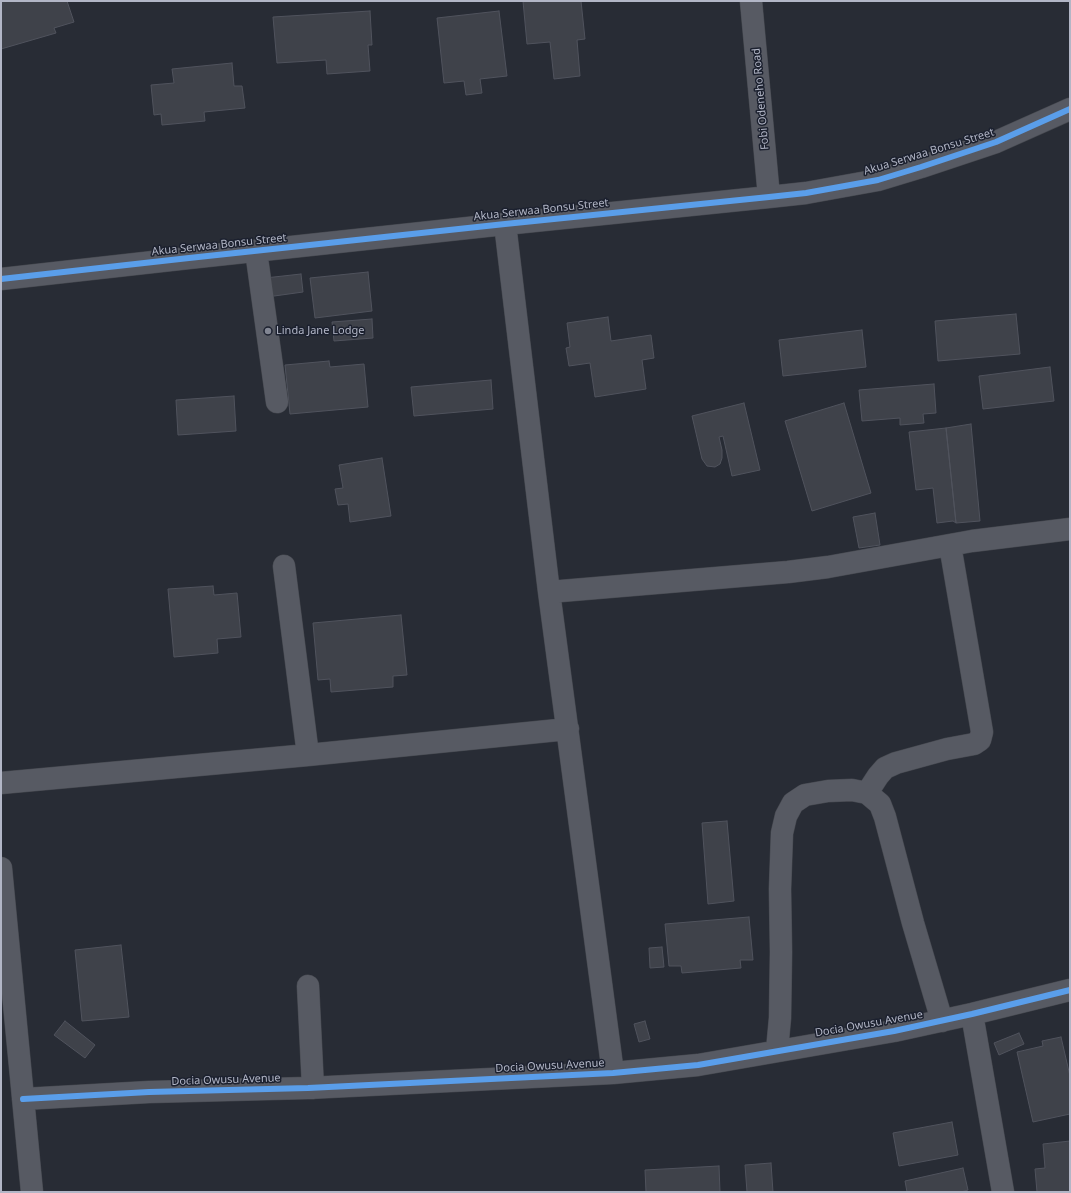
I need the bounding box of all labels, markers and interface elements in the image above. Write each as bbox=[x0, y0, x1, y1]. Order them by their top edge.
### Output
street label: Fobi Odeneho Road bbox=[750, 48, 772, 150]
street label: Akua Serwaa Bonsu Street bbox=[862, 126, 996, 178]
street label: Akua Serwaa Bonsu Street bbox=[473, 196, 609, 224]
street label: Akua Serwaa Bonsu Street bbox=[151, 231, 287, 259]
place label: Linda Jane Lodge bbox=[276, 324, 364, 338]
marker: Linda Jane Lodge bbox=[263, 326, 273, 336]
street label: Docia Owusu Avenue bbox=[814, 1008, 924, 1040]
street label: Docia Owusu Avenue bbox=[495, 1057, 605, 1075]
street label: Docia Owusu Avenue bbox=[171, 1071, 281, 1089]

